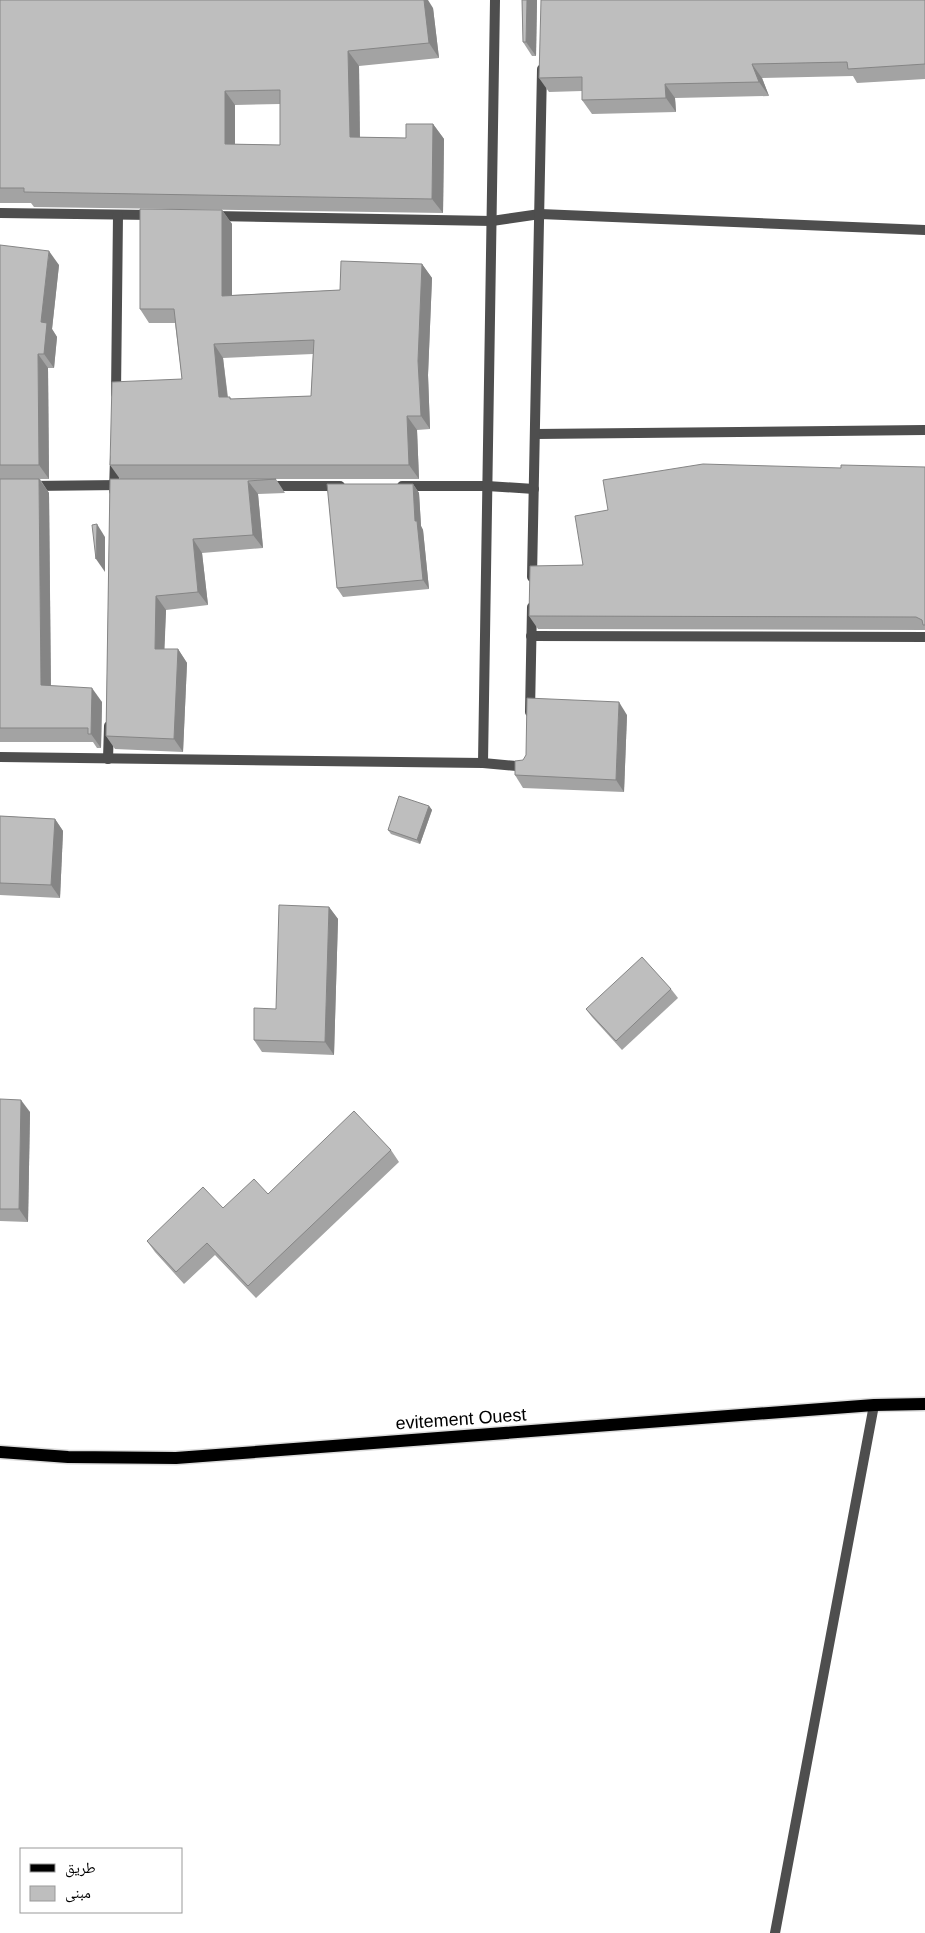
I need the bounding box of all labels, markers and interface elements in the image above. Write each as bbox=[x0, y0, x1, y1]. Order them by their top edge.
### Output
street label: evitement Ouest bbox=[395, 1404, 527, 1434]
legend bbox=[20, 1848, 182, 1913]
text: طريق bbox=[65, 1859, 96, 1878]
text: مبنى bbox=[65, 1884, 91, 1903]

